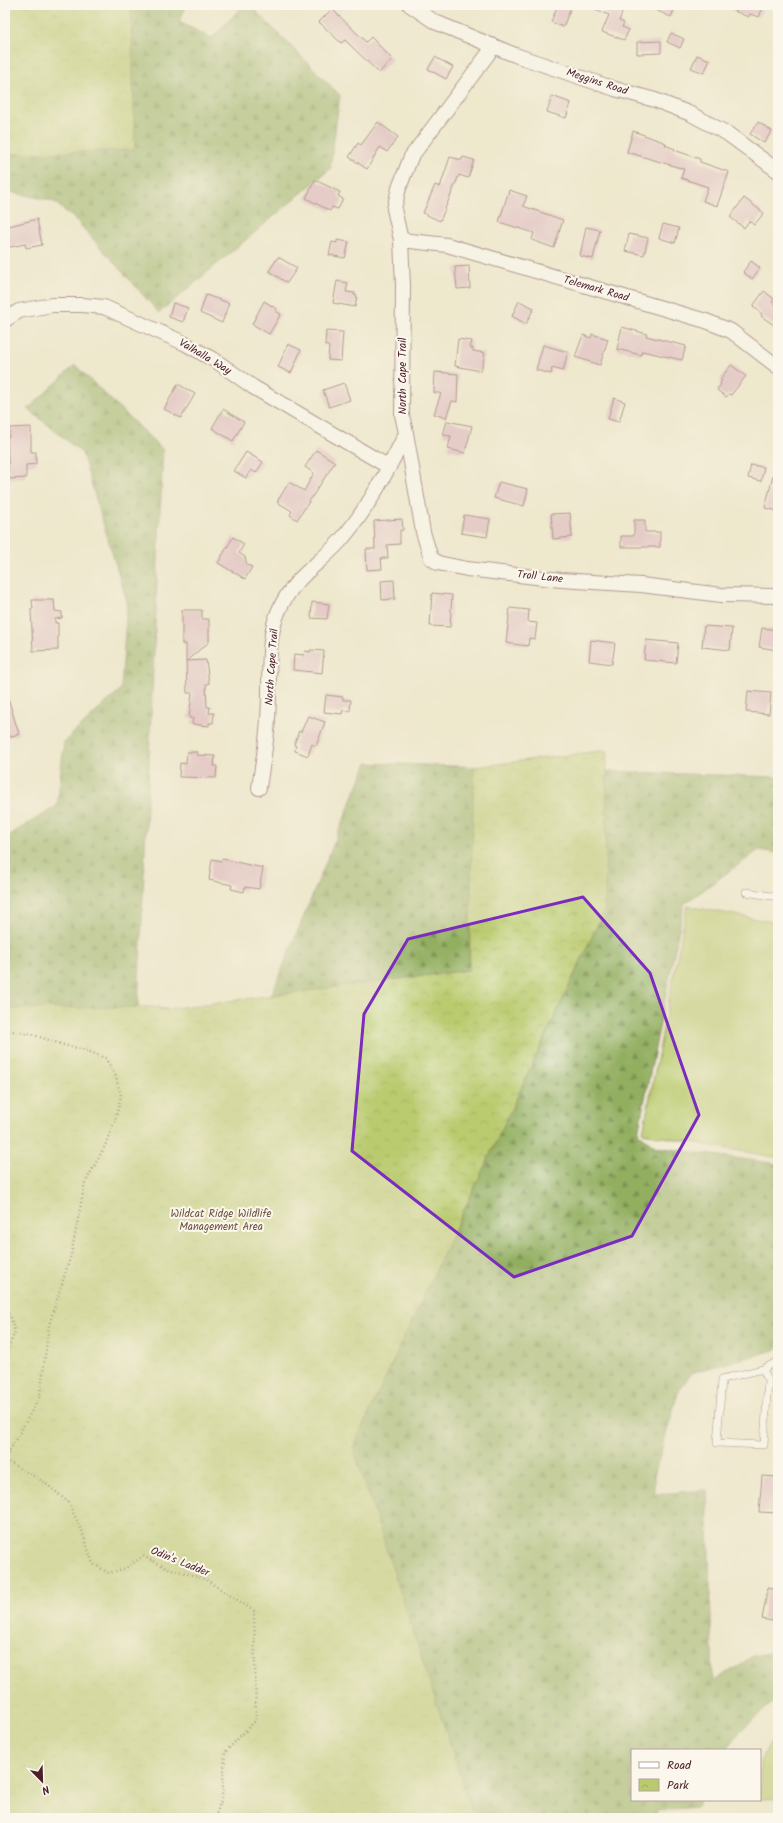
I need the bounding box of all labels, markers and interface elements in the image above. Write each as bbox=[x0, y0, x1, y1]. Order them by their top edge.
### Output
street label: Meggins Road bbox=[564, 64, 631, 101]
street label: Telemark Road bbox=[561, 271, 631, 307]
street label: Valhalla Way bbox=[175, 334, 235, 380]
street label: North Cape Trail bbox=[394, 337, 412, 415]
street label: Troll Lane bbox=[516, 566, 564, 588]
street label: North Cape Trail bbox=[260, 628, 284, 706]
park label: Wildcat Ridge Wildlife Management Area bbox=[170, 1205, 272, 1236]
street label: Odin's Ladder bbox=[148, 1542, 213, 1582]
legend bbox=[631, 1749, 761, 1801]
text: Road bbox=[667, 1756, 692, 1775]
north arrow bbox=[22, 1761, 62, 1801]
text: Park bbox=[667, 1776, 689, 1795]
text: N bbox=[39, 1780, 52, 1799]

